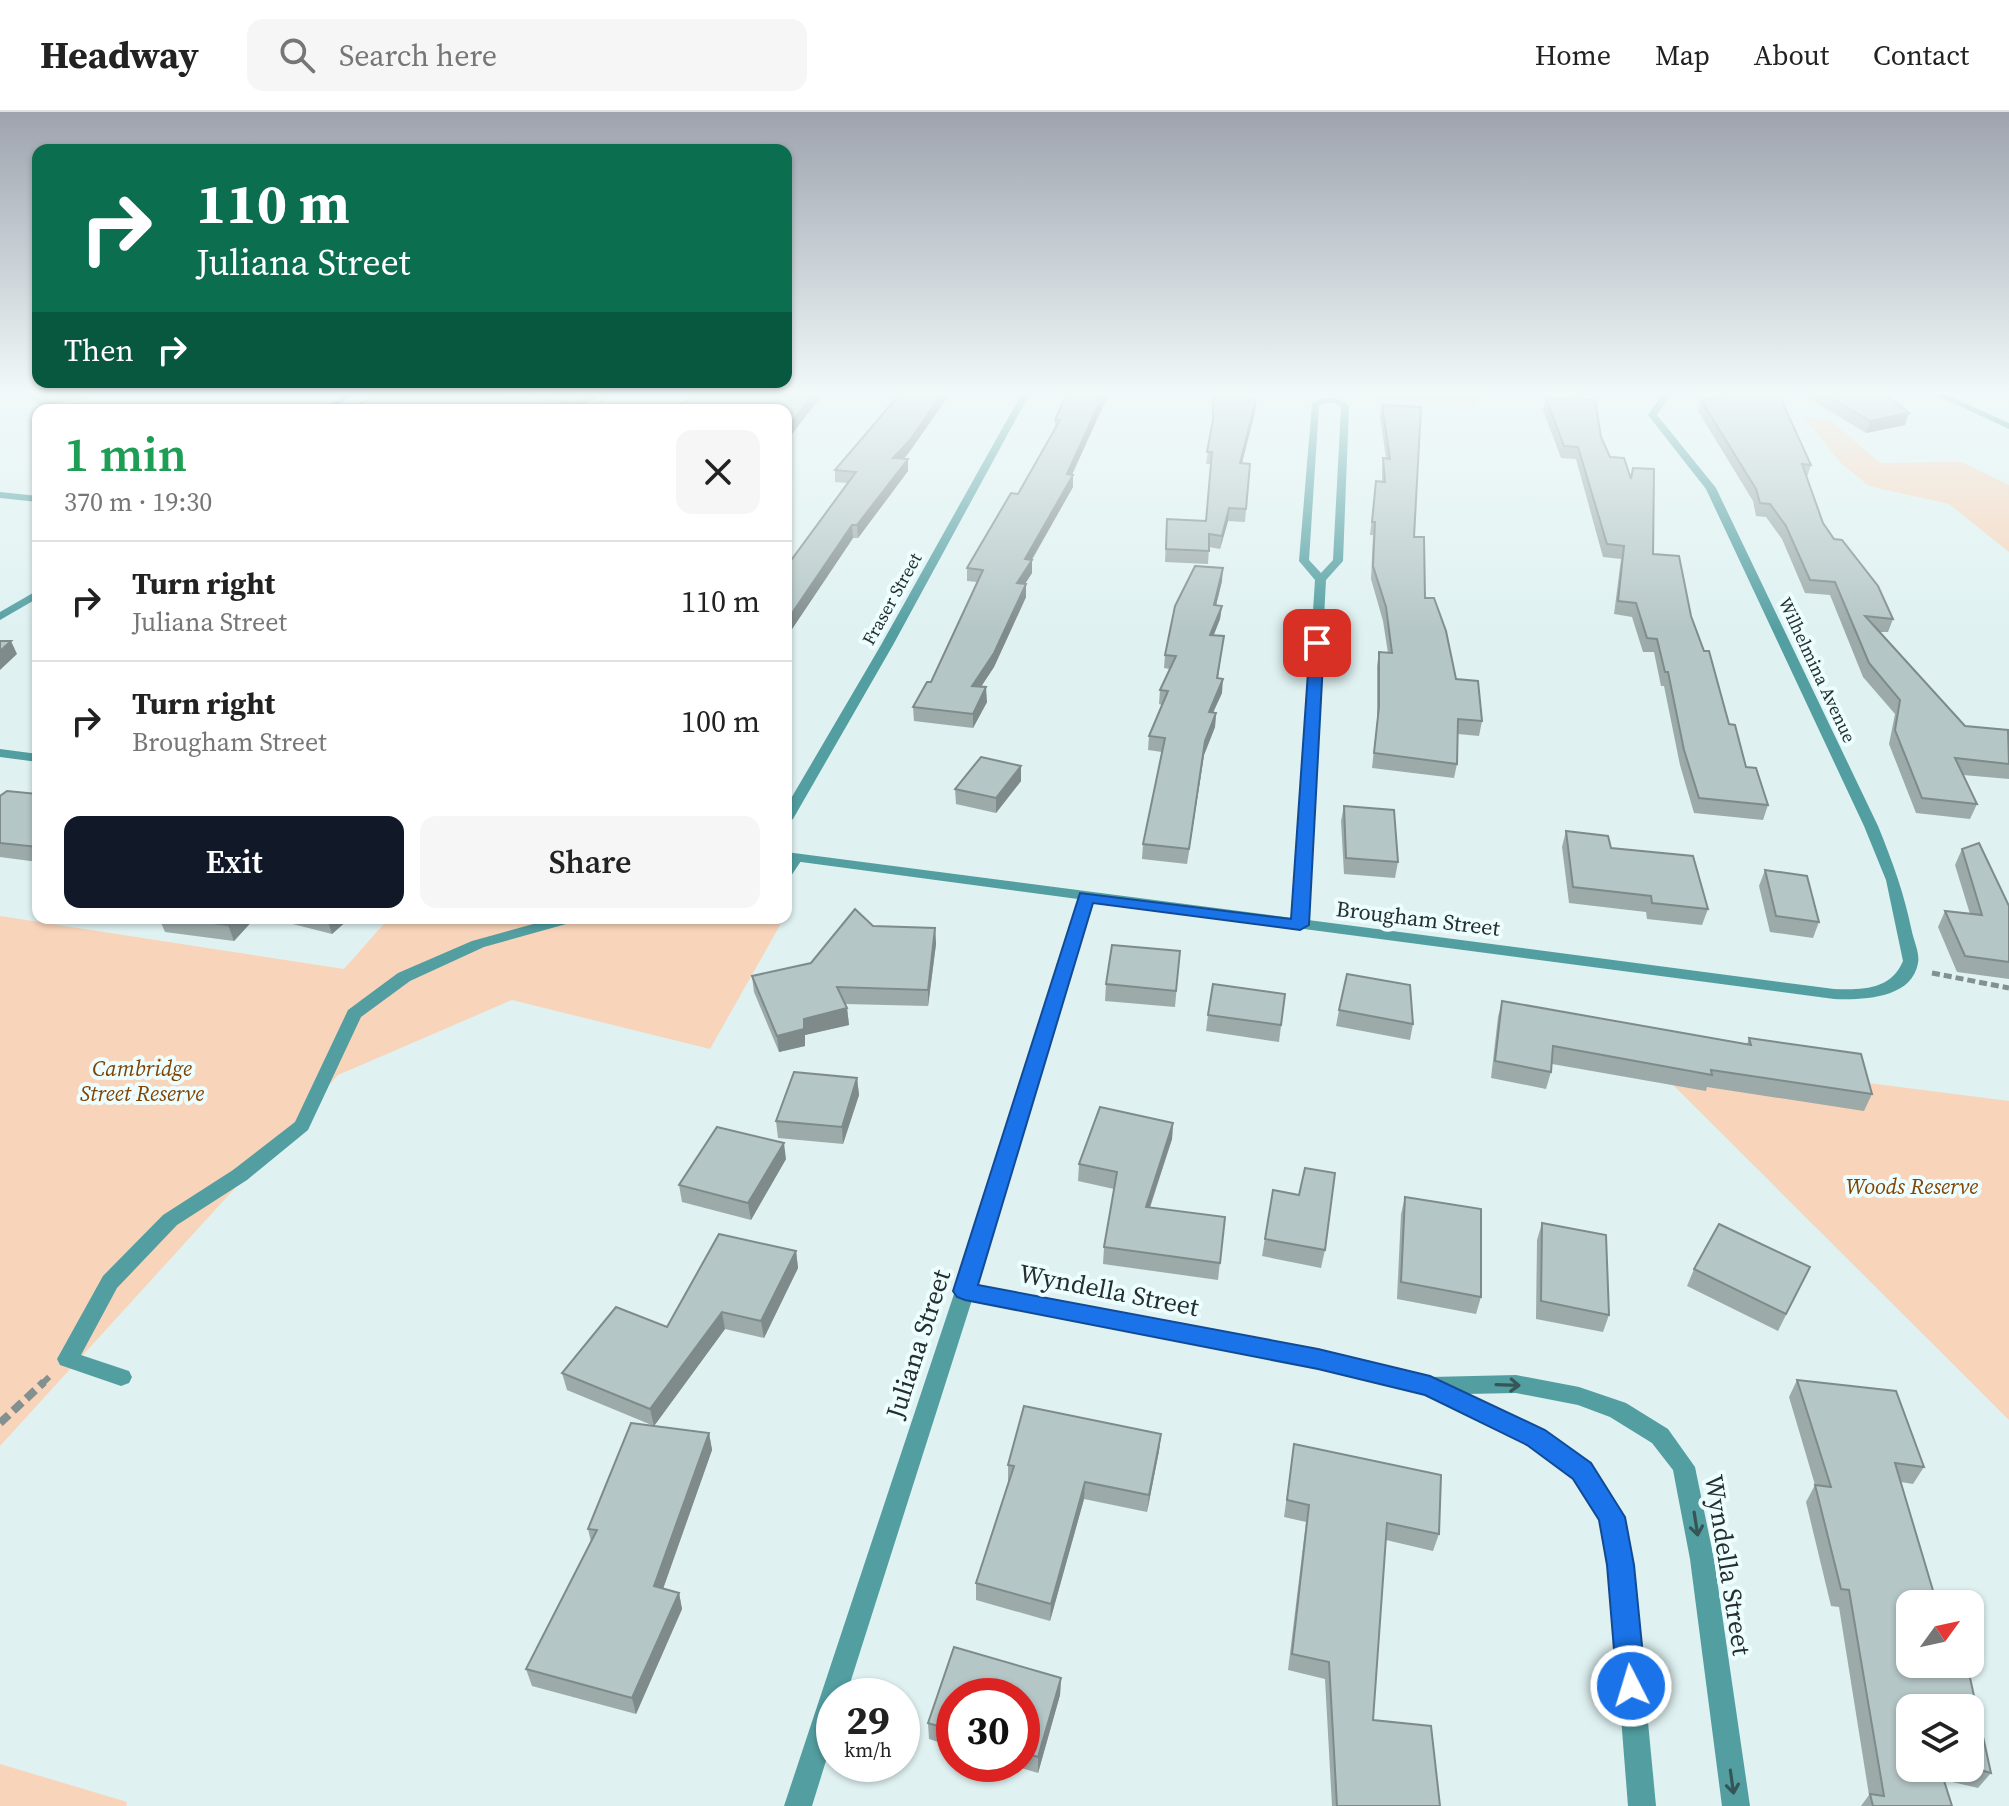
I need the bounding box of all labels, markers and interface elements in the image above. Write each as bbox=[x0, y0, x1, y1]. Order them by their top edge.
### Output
search box bbox=[247, 19, 807, 91]
text: Headway bbox=[40, 29, 199, 81]
icon: search bbox=[275, 33, 319, 77]
text: Search here bbox=[339, 35, 497, 76]
text: Home bbox=[1535, 36, 1611, 74]
text: Map bbox=[1655, 36, 1710, 74]
text: About bbox=[1754, 36, 1829, 74]
text: Contact bbox=[1873, 36, 1969, 74]
text: 110 m bbox=[196, 165, 350, 242]
icon: right bbox=[64, 176, 168, 280]
text: Juliana Street bbox=[196, 238, 411, 287]
icon: right bbox=[150, 328, 194, 372]
text: Then bbox=[64, 330, 134, 371]
text: 1 min bbox=[64, 421, 187, 487]
button: close bbox=[676, 430, 760, 514]
text: 370 m · 19:30 bbox=[64, 484, 212, 520]
street label: Fraser Street bbox=[856, 548, 927, 649]
text: Turn right bbox=[132, 563, 275, 604]
icon: right bbox=[64, 579, 108, 623]
text: 110 m bbox=[681, 581, 760, 622]
street label: Wilhelmina Avenue bbox=[1773, 593, 1862, 747]
text: Juliana Street bbox=[132, 604, 287, 640]
pin bbox=[1283, 609, 1351, 677]
icon: arrive bbox=[1295, 621, 1339, 665]
text: Turn right bbox=[132, 683, 275, 724]
icon: right bbox=[64, 699, 108, 743]
text: 100 m bbox=[681, 701, 760, 742]
text: Brougham Street bbox=[132, 724, 327, 760]
button: Exit bbox=[64, 816, 404, 908]
button: Share bbox=[420, 816, 760, 908]
street label: Brougham Street bbox=[1334, 893, 1502, 943]
park label: Cambridge Street Reserve bbox=[80, 1053, 204, 1108]
park label: Woods Reserve bbox=[1846, 1171, 1978, 1201]
street label: Wyndella Street bbox=[1016, 1255, 1203, 1325]
street label: Juliana Street bbox=[877, 1264, 959, 1424]
one-way arrow bbox=[1494, 1377, 1521, 1392]
street label: Wyndella Street bbox=[1696, 1472, 1760, 1658]
one-way arrow bbox=[1690, 1511, 1705, 1536]
north arrow bbox=[1896, 1590, 1984, 1678]
map controls bbox=[1896, 1590, 1984, 1782]
position arrow bbox=[1589, 1644, 1673, 1728]
speed limit sign: 30 bbox=[936, 1678, 1040, 1782]
text: 29 bbox=[846, 1693, 890, 1747]
button: layers bbox=[1896, 1694, 1984, 1782]
text: km/h bbox=[844, 1736, 892, 1764]
one-way arrow bbox=[1725, 1768, 1740, 1794]

